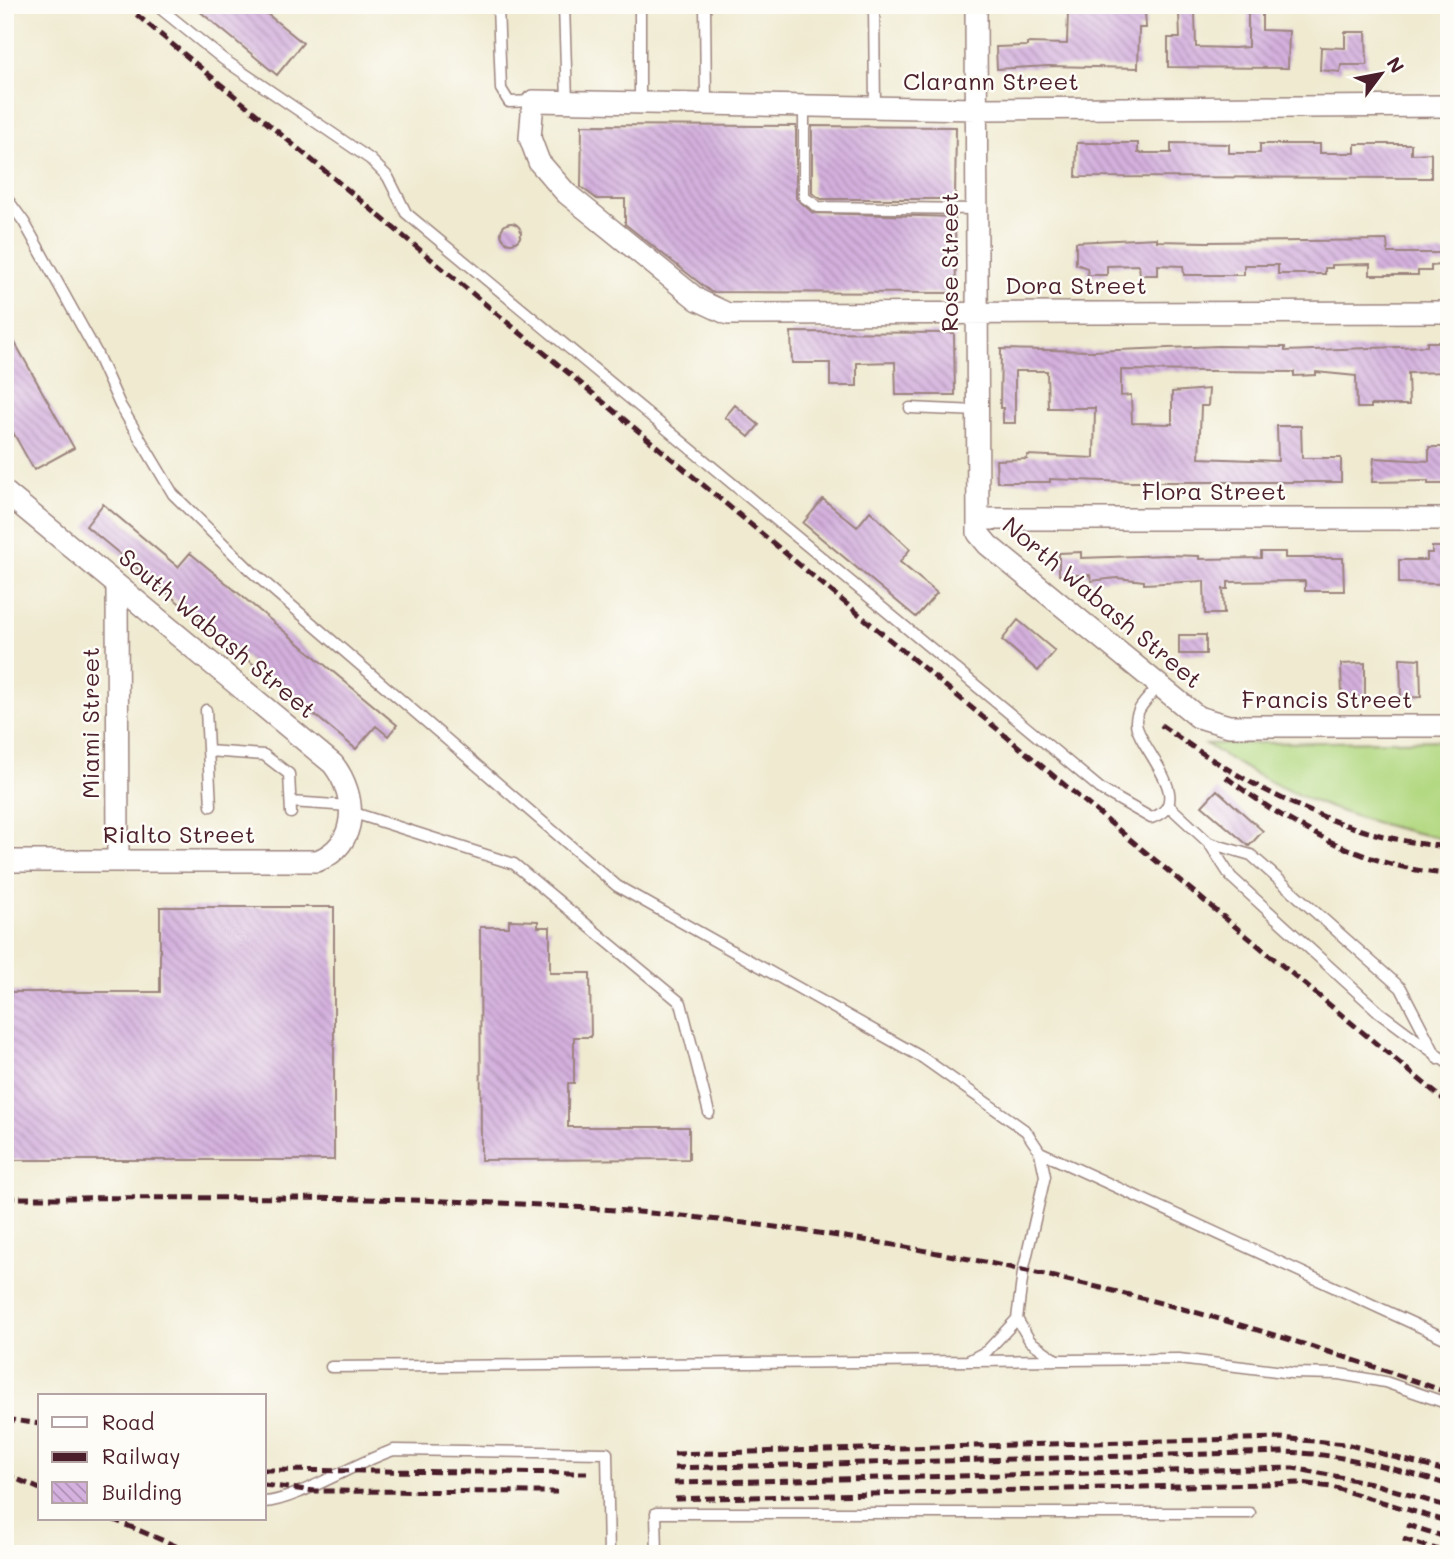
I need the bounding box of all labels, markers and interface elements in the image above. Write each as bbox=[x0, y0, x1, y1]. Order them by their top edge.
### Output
north arrow bbox=[1346, 38, 1416, 108]
text: N bbox=[1381, 52, 1410, 77]
street label: Clarann Street bbox=[903, 65, 1079, 96]
street label: Rose Street bbox=[933, 192, 964, 332]
street label: Dora Street bbox=[1005, 269, 1147, 300]
street label: Flora Street bbox=[1142, 475, 1286, 506]
street label: North Wabash Street bbox=[997, 509, 1209, 694]
street label: South Wabash Street bbox=[113, 541, 323, 724]
street label: Miami Street bbox=[74, 647, 105, 799]
street label: Francis Street bbox=[1242, 683, 1412, 714]
street label: Rialto Street bbox=[103, 818, 255, 849]
legend bbox=[38, 1394, 266, 1520]
text: Road bbox=[102, 1408, 154, 1435]
text: Railway bbox=[102, 1442, 181, 1469]
text: Building bbox=[102, 1478, 182, 1505]

